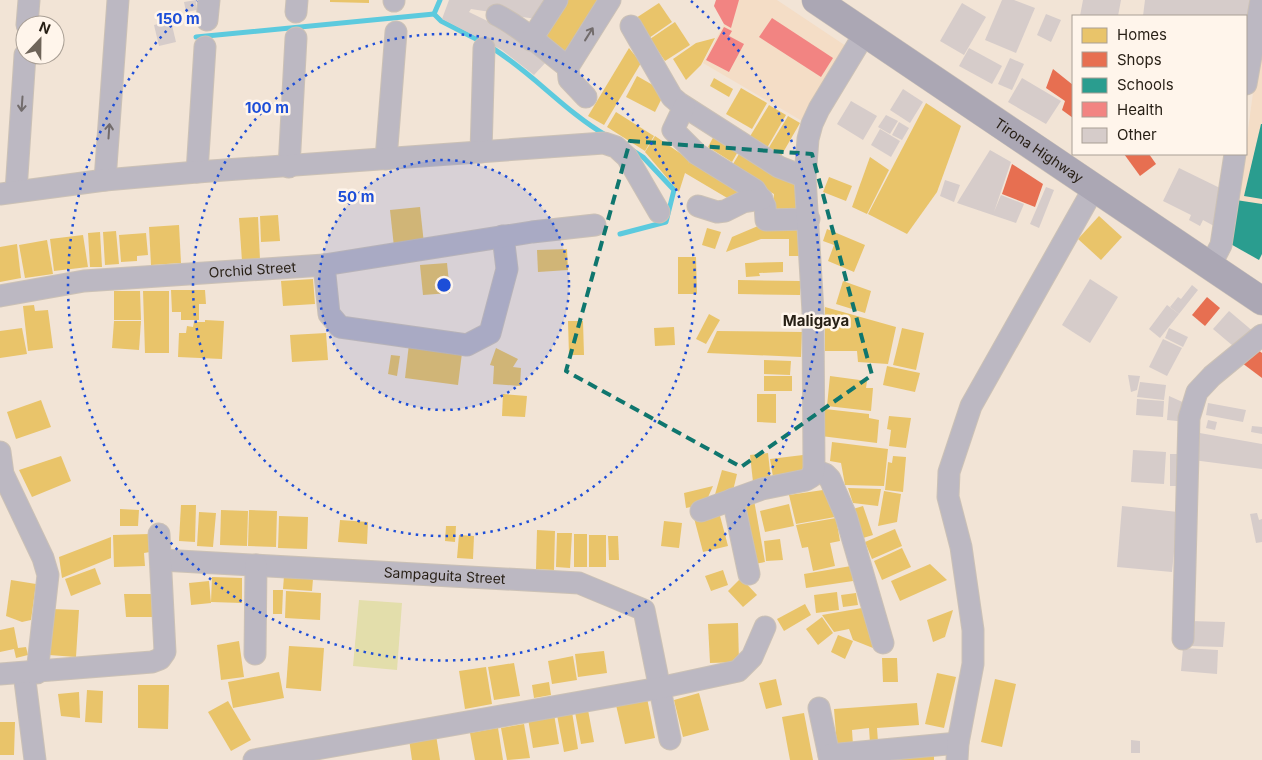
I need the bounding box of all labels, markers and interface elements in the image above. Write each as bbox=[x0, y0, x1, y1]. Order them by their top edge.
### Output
text: 150 m bbox=[156, 9, 200, 28]
north arrow bbox=[15, 15, 65, 65]
legend bbox=[1072, 15, 1247, 155]
text: N bbox=[37, 18, 53, 37]
text: Homes bbox=[1117, 25, 1167, 44]
one-way arrow bbox=[585, 27, 595, 41]
text: Shops bbox=[1117, 50, 1162, 69]
text: Schools bbox=[1117, 75, 1174, 94]
one-way arrow bbox=[18, 95, 27, 111]
text: 100 m bbox=[245, 98, 289, 117]
text: Health bbox=[1117, 100, 1163, 119]
street label: Tirona Highway bbox=[992, 114, 1087, 186]
one-way arrow bbox=[104, 123, 113, 139]
text: Other bbox=[1117, 125, 1157, 144]
text: 50 m bbox=[338, 187, 374, 206]
street label: Orchid Street bbox=[208, 258, 297, 281]
centre of rings bbox=[435, 276, 453, 294]
district label: Maligaya bbox=[783, 311, 849, 330]
street label: Sampaguita Street bbox=[383, 563, 506, 587]

